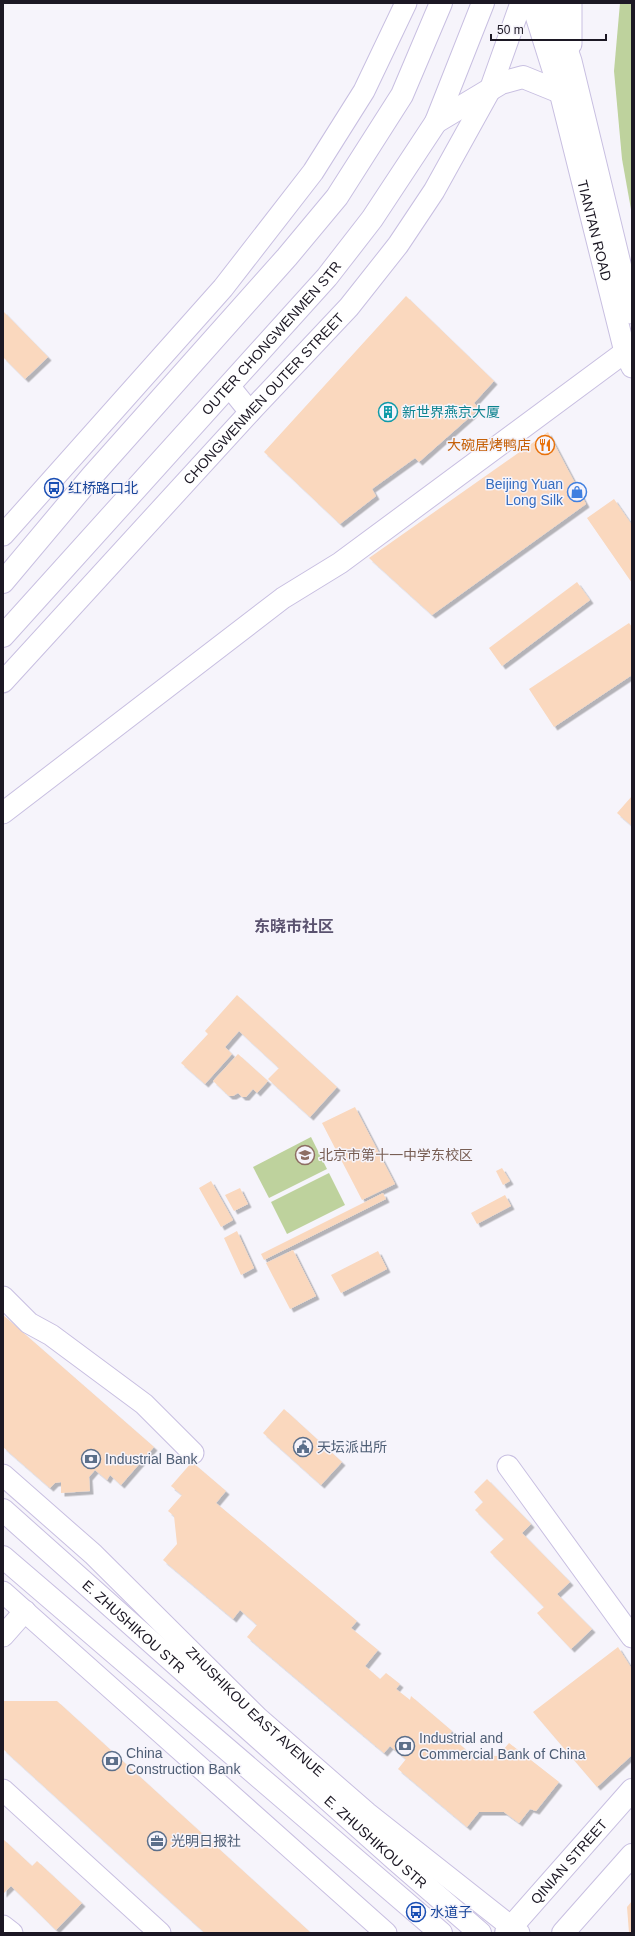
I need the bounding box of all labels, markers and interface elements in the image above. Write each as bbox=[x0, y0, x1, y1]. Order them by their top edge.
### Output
scale bar bbox=[491, 16, 606, 42]
text: 50 m bbox=[497, 23, 524, 37]
street label: TIANTAN ROAD bbox=[574, 178, 615, 282]
street label: OUTER CHONGWENMEN STR bbox=[198, 258, 344, 418]
street label: CHONGWENMEN OUTER STREET bbox=[180, 309, 347, 487]
building icon: 新世界燕京大厦 bbox=[377, 401, 399, 423]
place label: 新世界燕京大厦 bbox=[402, 404, 500, 420]
restaurant icon: 大碗居烤鸭店 bbox=[534, 434, 556, 456]
place label: 大碗居烤鸭店 bbox=[447, 437, 531, 453]
place label: Beijing Yuan Long Silk bbox=[485, 476, 564, 508]
bus stop icon: 红桥路口北 bbox=[43, 477, 65, 499]
place label: 红桥路口北 bbox=[68, 480, 138, 496]
shop icon: Beijing Yuan Long Silk bbox=[566, 481, 588, 503]
district label: 东晓市社区 bbox=[254, 917, 334, 935]
school or university icon: 北京市第十一中学东校区 bbox=[294, 1144, 316, 1166]
place label: 北京市第十一中学东校区 bbox=[319, 1147, 473, 1163]
public building icon: 天坛派出所 bbox=[292, 1436, 314, 1458]
place label: 天坛派出所 bbox=[317, 1439, 387, 1455]
bank icon: Industrial Bank bbox=[80, 1448, 102, 1470]
place label: Industrial Bank bbox=[105, 1451, 199, 1467]
street label: E. ZHUSHIKOU STR bbox=[79, 1577, 188, 1676]
street label: ZHUSHIKOU EAST AVENUE bbox=[183, 1643, 327, 1780]
place label: Industrial and Commercial Bank of China bbox=[419, 1730, 586, 1762]
bank icon: Industrial and Commercial Bank of China bbox=[394, 1735, 416, 1757]
place label: China Construction Bank bbox=[126, 1745, 241, 1777]
bank icon: China Construction Bank bbox=[101, 1750, 123, 1772]
street label: E. ZHUSHIKOU STR bbox=[321, 1792, 430, 1891]
street label: QINIAN STREET bbox=[527, 1816, 611, 1907]
office icon: 光明日报社 bbox=[146, 1830, 168, 1852]
place label: 光明日报社 bbox=[171, 1833, 241, 1849]
bus stop icon: 水道子 bbox=[405, 1901, 427, 1923]
place label: 水道子 bbox=[430, 1904, 472, 1920]

